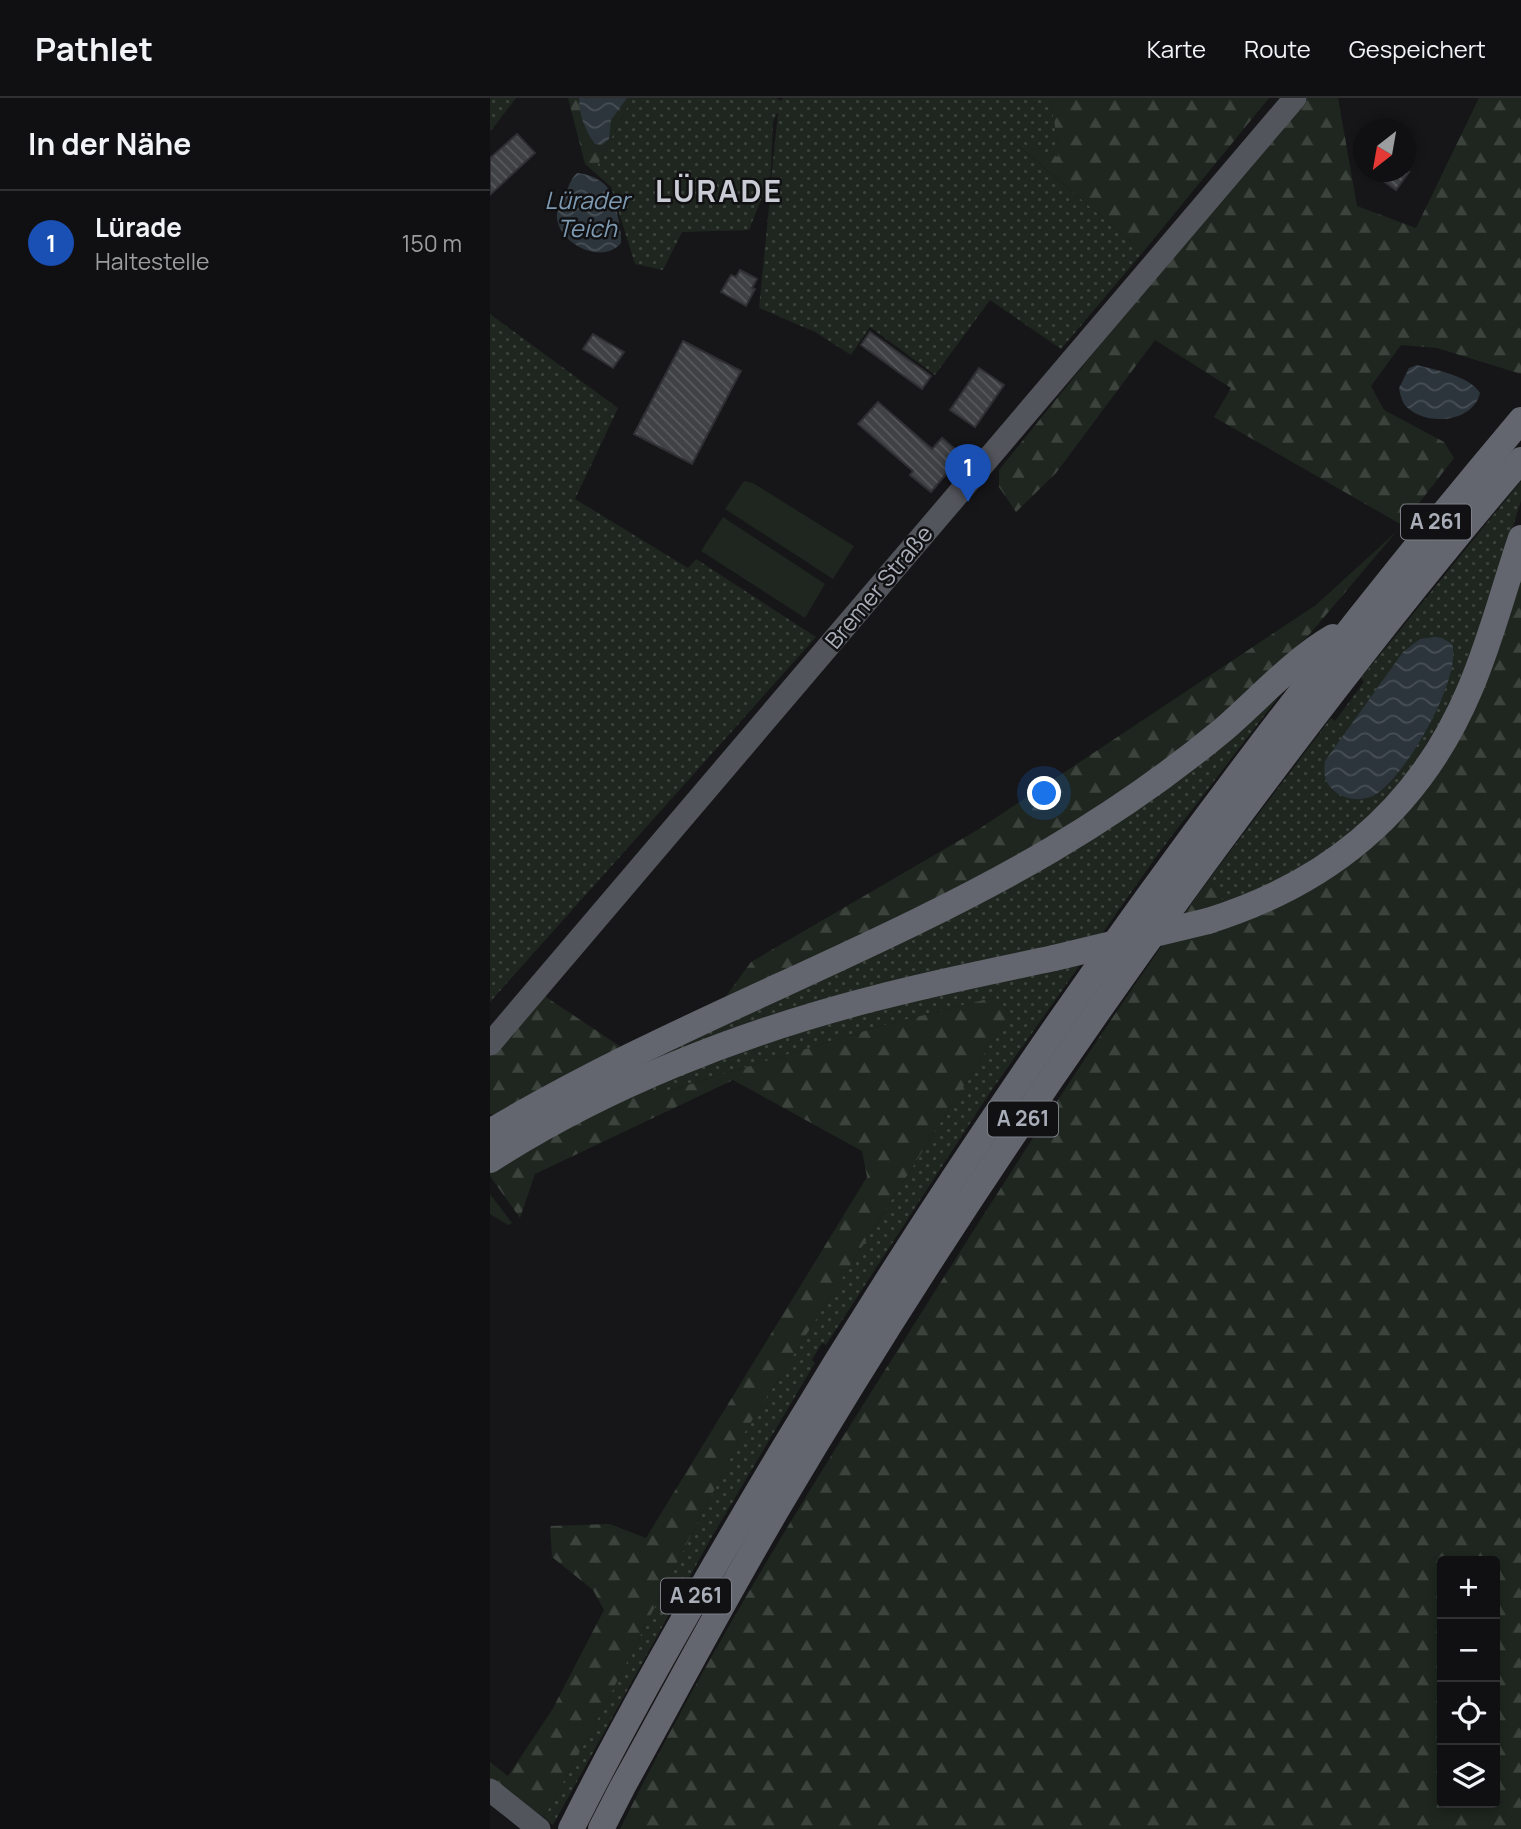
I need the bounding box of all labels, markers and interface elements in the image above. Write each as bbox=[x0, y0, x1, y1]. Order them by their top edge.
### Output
text: Pathlet bbox=[35, 26, 153, 71]
text: Karte bbox=[1147, 32, 1206, 65]
text: Route bbox=[1244, 32, 1311, 65]
text: Gespeichert bbox=[1349, 32, 1486, 65]
north arrow bbox=[1353, 119, 1416, 182]
text: In der Nähe bbox=[28, 123, 191, 164]
district label: LÜRADE bbox=[655, 170, 783, 211]
water label: Lürader Teich bbox=[545, 183, 633, 244]
text: Lürade bbox=[95, 209, 182, 245]
text: 1 bbox=[46, 227, 56, 259]
text: 150 m bbox=[402, 227, 462, 259]
text: Haltestelle bbox=[95, 245, 210, 277]
pin: 1 bbox=[945, 444, 991, 502]
road number: A 261 bbox=[1401, 504, 1471, 540]
street label: Bremer Straße bbox=[817, 518, 939, 655]
your location bbox=[1027, 776, 1061, 810]
road number: A 261 bbox=[988, 1102, 1058, 1136]
map controls bbox=[1437, 1556, 1500, 1808]
button: + bbox=[1437, 1556, 1500, 1619]
road number: A 261 bbox=[661, 1578, 731, 1614]
button: − bbox=[1437, 1619, 1500, 1682]
button: locate bbox=[1437, 1682, 1500, 1745]
button: layers bbox=[1437, 1745, 1500, 1808]

